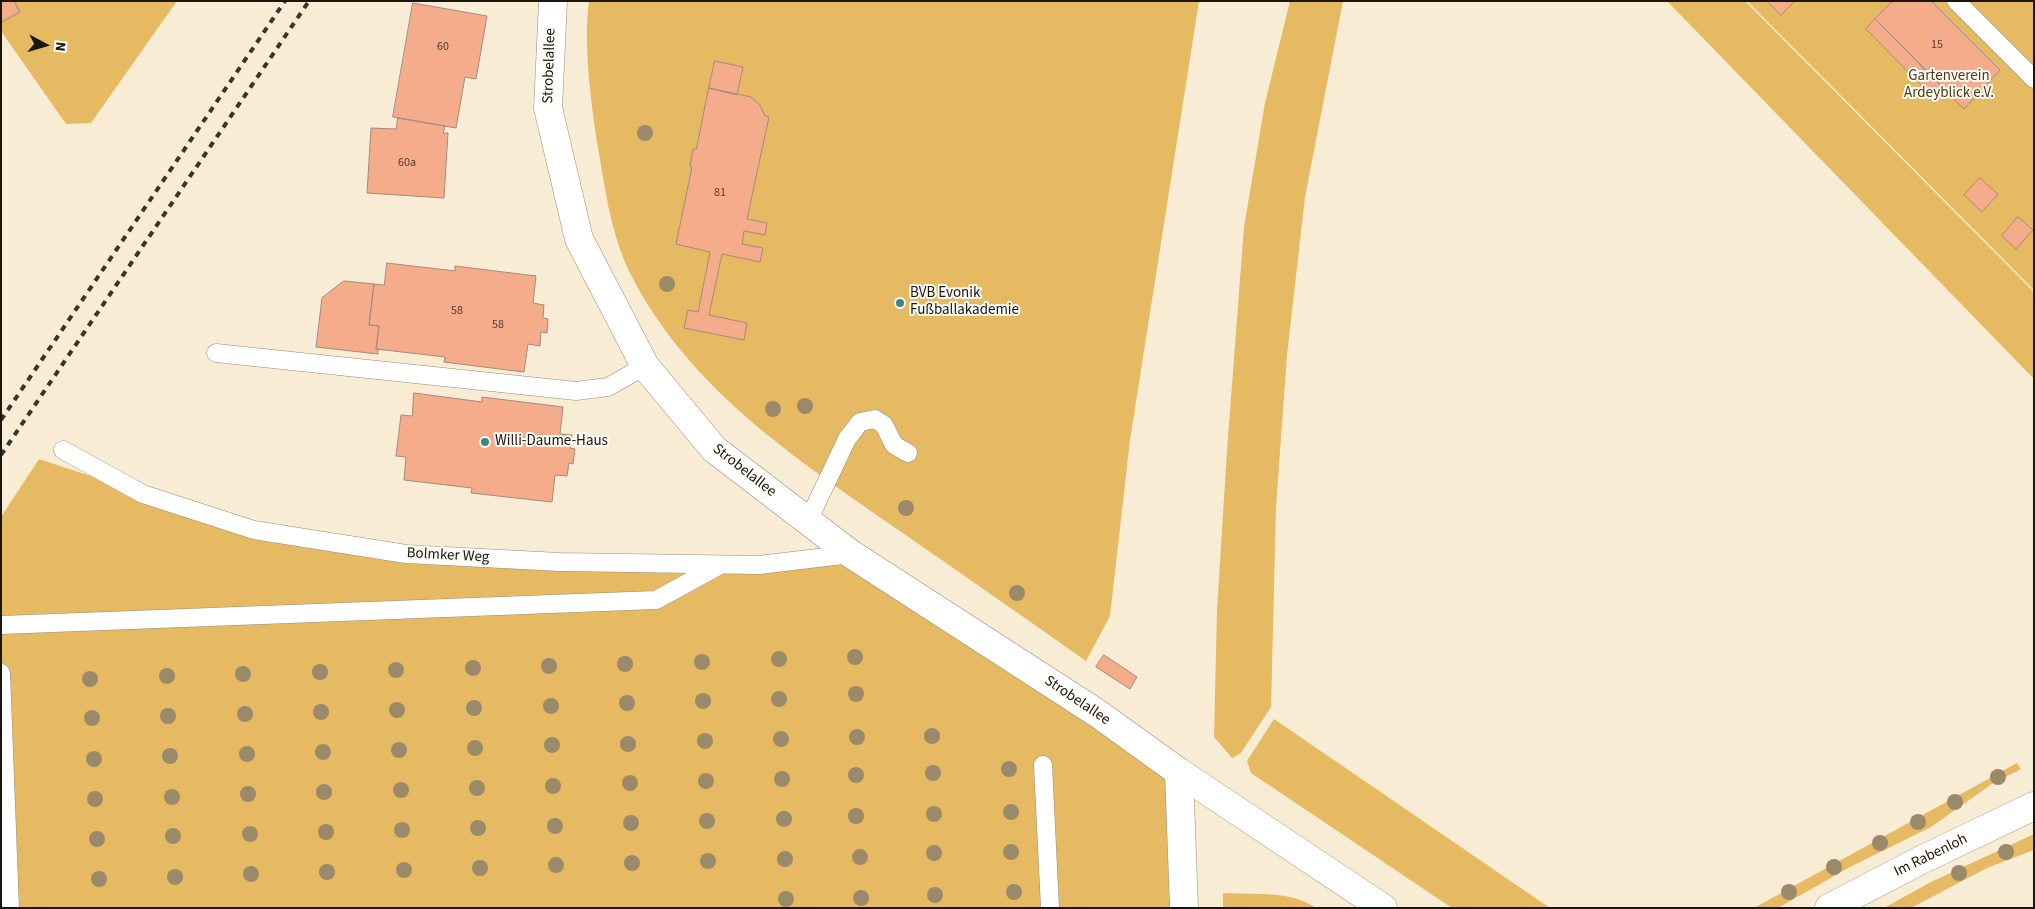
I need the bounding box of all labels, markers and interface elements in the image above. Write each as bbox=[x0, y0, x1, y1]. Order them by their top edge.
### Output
north arrow bbox=[20, 20, 70, 70]
street label: Strobelallee bbox=[540, 28, 560, 104]
house number: 15 bbox=[1931, 38, 1943, 52]
house number: 60 bbox=[437, 40, 449, 54]
text: N bbox=[49, 41, 70, 52]
park label: Gartenverein Ardeyblick e.V. bbox=[1904, 68, 1994, 103]
house number: 60a bbox=[398, 156, 416, 170]
house number: 81 bbox=[714, 186, 726, 200]
place label: BVB Evonik Fußballakademie bbox=[910, 285, 1019, 320]
marker: BVB Evonik Fußballakademie bbox=[894, 297, 906, 309]
house number: 58 bbox=[451, 304, 463, 318]
house number: 58 bbox=[492, 318, 504, 332]
place label: Willi-Daume-Haus bbox=[495, 433, 608, 451]
marker: Willi-Daume-Haus bbox=[479, 436, 491, 448]
street label: Strobelallee bbox=[709, 441, 779, 501]
street label: Bolmker Weg bbox=[406, 545, 490, 567]
street label: Strobelallee bbox=[1041, 672, 1113, 730]
street label: Im Rabenloh bbox=[1891, 830, 1971, 882]

